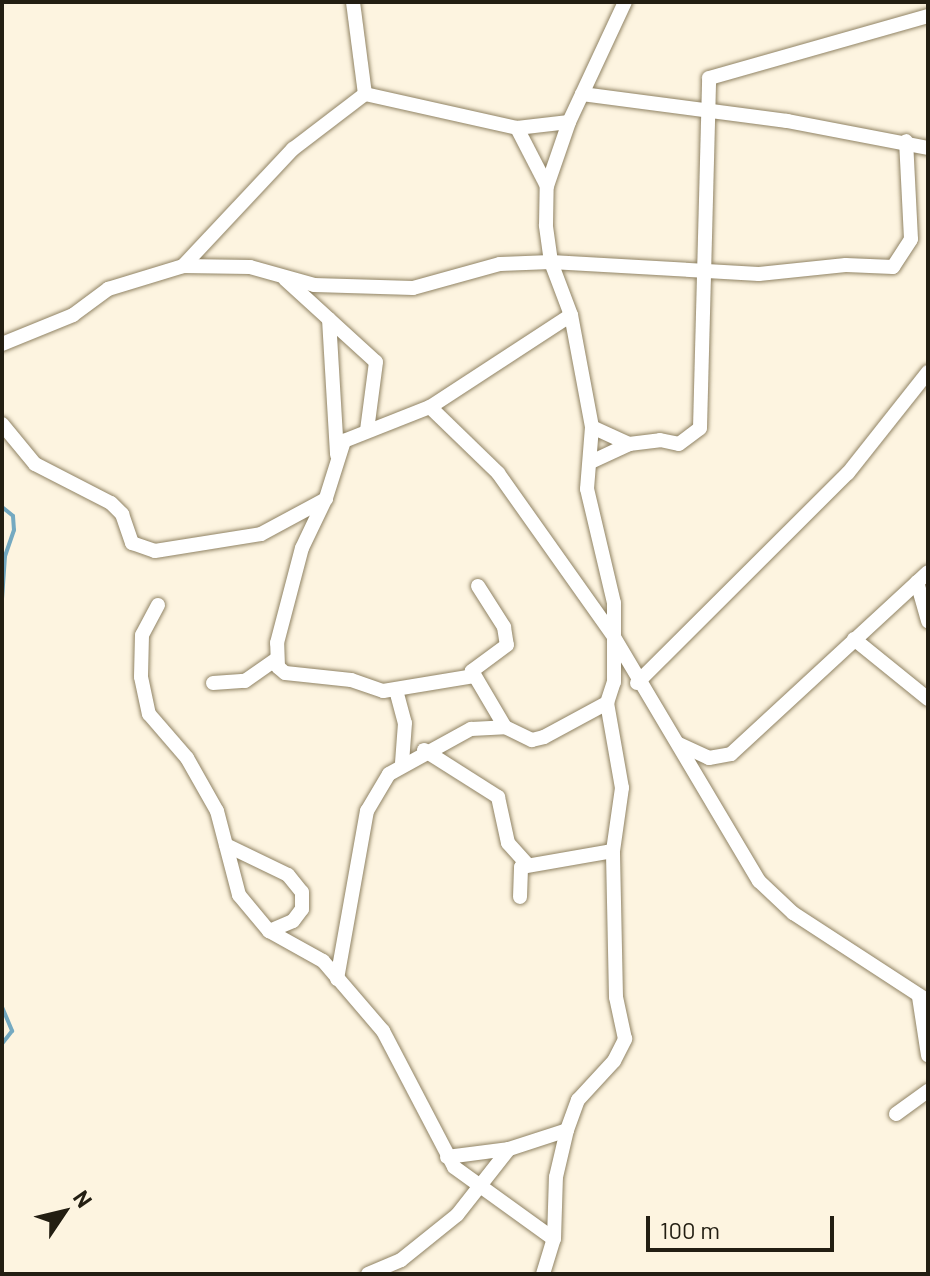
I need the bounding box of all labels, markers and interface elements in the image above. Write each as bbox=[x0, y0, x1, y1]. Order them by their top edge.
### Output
north arrow bbox=[24, 1172, 104, 1252]
text: N bbox=[69, 1185, 99, 1212]
scale bar bbox=[650, 1200, 838, 1250]
text: 100 m bbox=[660, 1215, 720, 1244]

